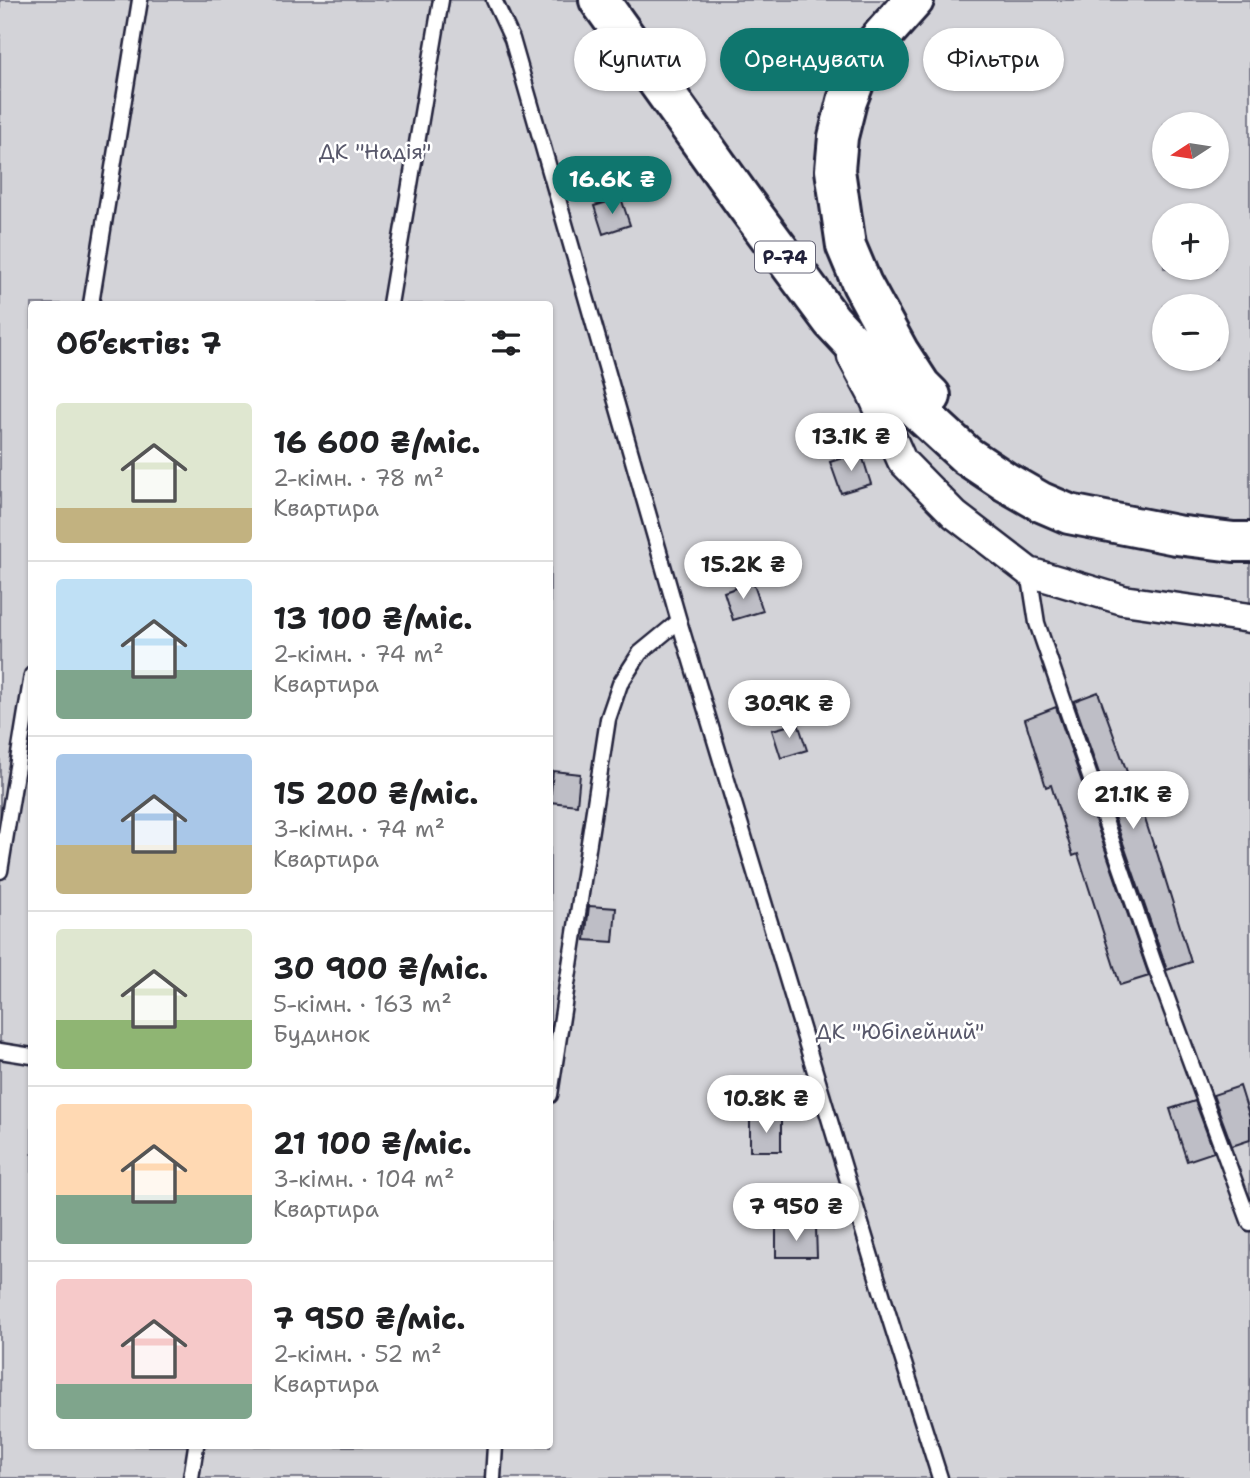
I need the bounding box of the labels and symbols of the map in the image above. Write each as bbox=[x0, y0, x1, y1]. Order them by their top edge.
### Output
north arrow bbox=[1152, 112, 1228, 189]
park label: ДК "Надія" bbox=[319, 138, 431, 166]
pin: 16.6K ₴ bbox=[547, 156, 677, 216]
road number: Р-74 bbox=[755, 242, 815, 272]
pin: 13.1K ₴ bbox=[786, 414, 916, 473]
pin: 15.2K ₴ bbox=[678, 542, 808, 601]
pin: 30.9K ₴ bbox=[724, 680, 854, 740]
pin: 21.1K ₴ bbox=[1068, 772, 1198, 831]
park label: ДК "Юбілейний" bbox=[816, 1018, 984, 1046]
pin: 10.8K ₴ bbox=[701, 1076, 831, 1135]
pin: 7 950 ₴ bbox=[731, 1184, 861, 1243]

